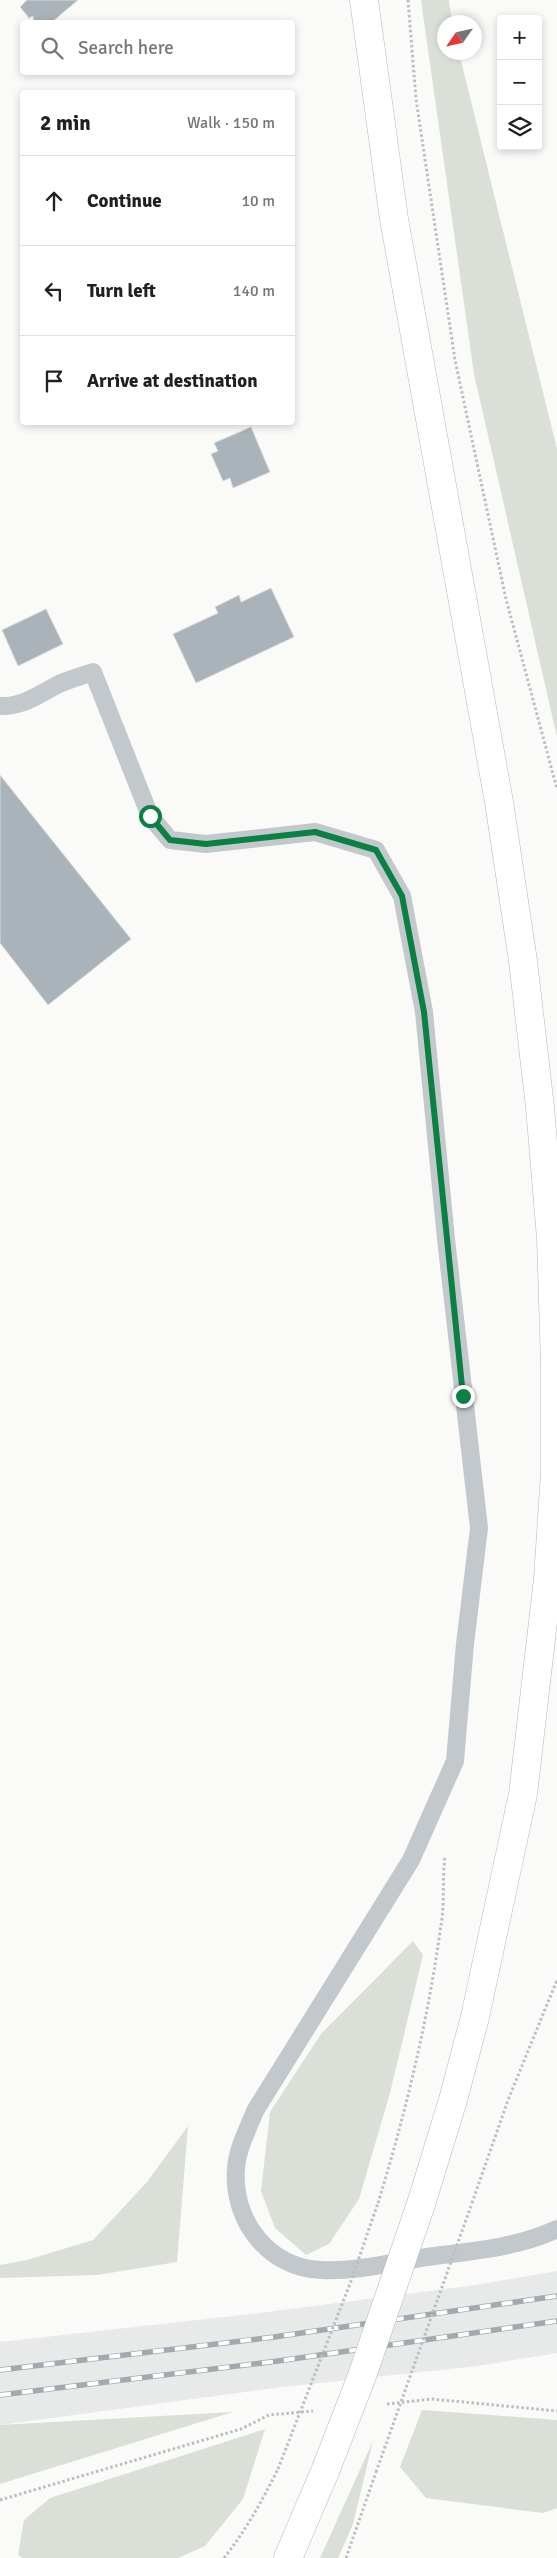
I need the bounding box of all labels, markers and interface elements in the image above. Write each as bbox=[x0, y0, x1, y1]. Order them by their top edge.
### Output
north arrow bbox=[437, 15, 482, 60]
map controls bbox=[497, 15, 542, 150]
button: + bbox=[497, 15, 542, 60]
search box bbox=[20, 20, 295, 75]
icon: search bbox=[38, 34, 66, 62]
text: Search here bbox=[78, 36, 174, 60]
button: − bbox=[497, 60, 542, 105]
button: layers bbox=[497, 105, 542, 150]
text: 2 min bbox=[40, 110, 91, 136]
text: Walk · 150 m bbox=[187, 113, 275, 133]
icon: ahead bbox=[40, 187, 68, 215]
text: Continue bbox=[87, 189, 162, 213]
text: 10 m bbox=[241, 191, 275, 211]
icon: left bbox=[40, 277, 68, 305]
text: Turn left bbox=[87, 279, 156, 303]
text: 140 m bbox=[233, 281, 275, 301]
icon: arrive bbox=[40, 367, 68, 395]
text: Arrive at destination bbox=[87, 369, 258, 393]
route start bbox=[139, 805, 162, 828]
route end bbox=[452, 1385, 475, 1408]

